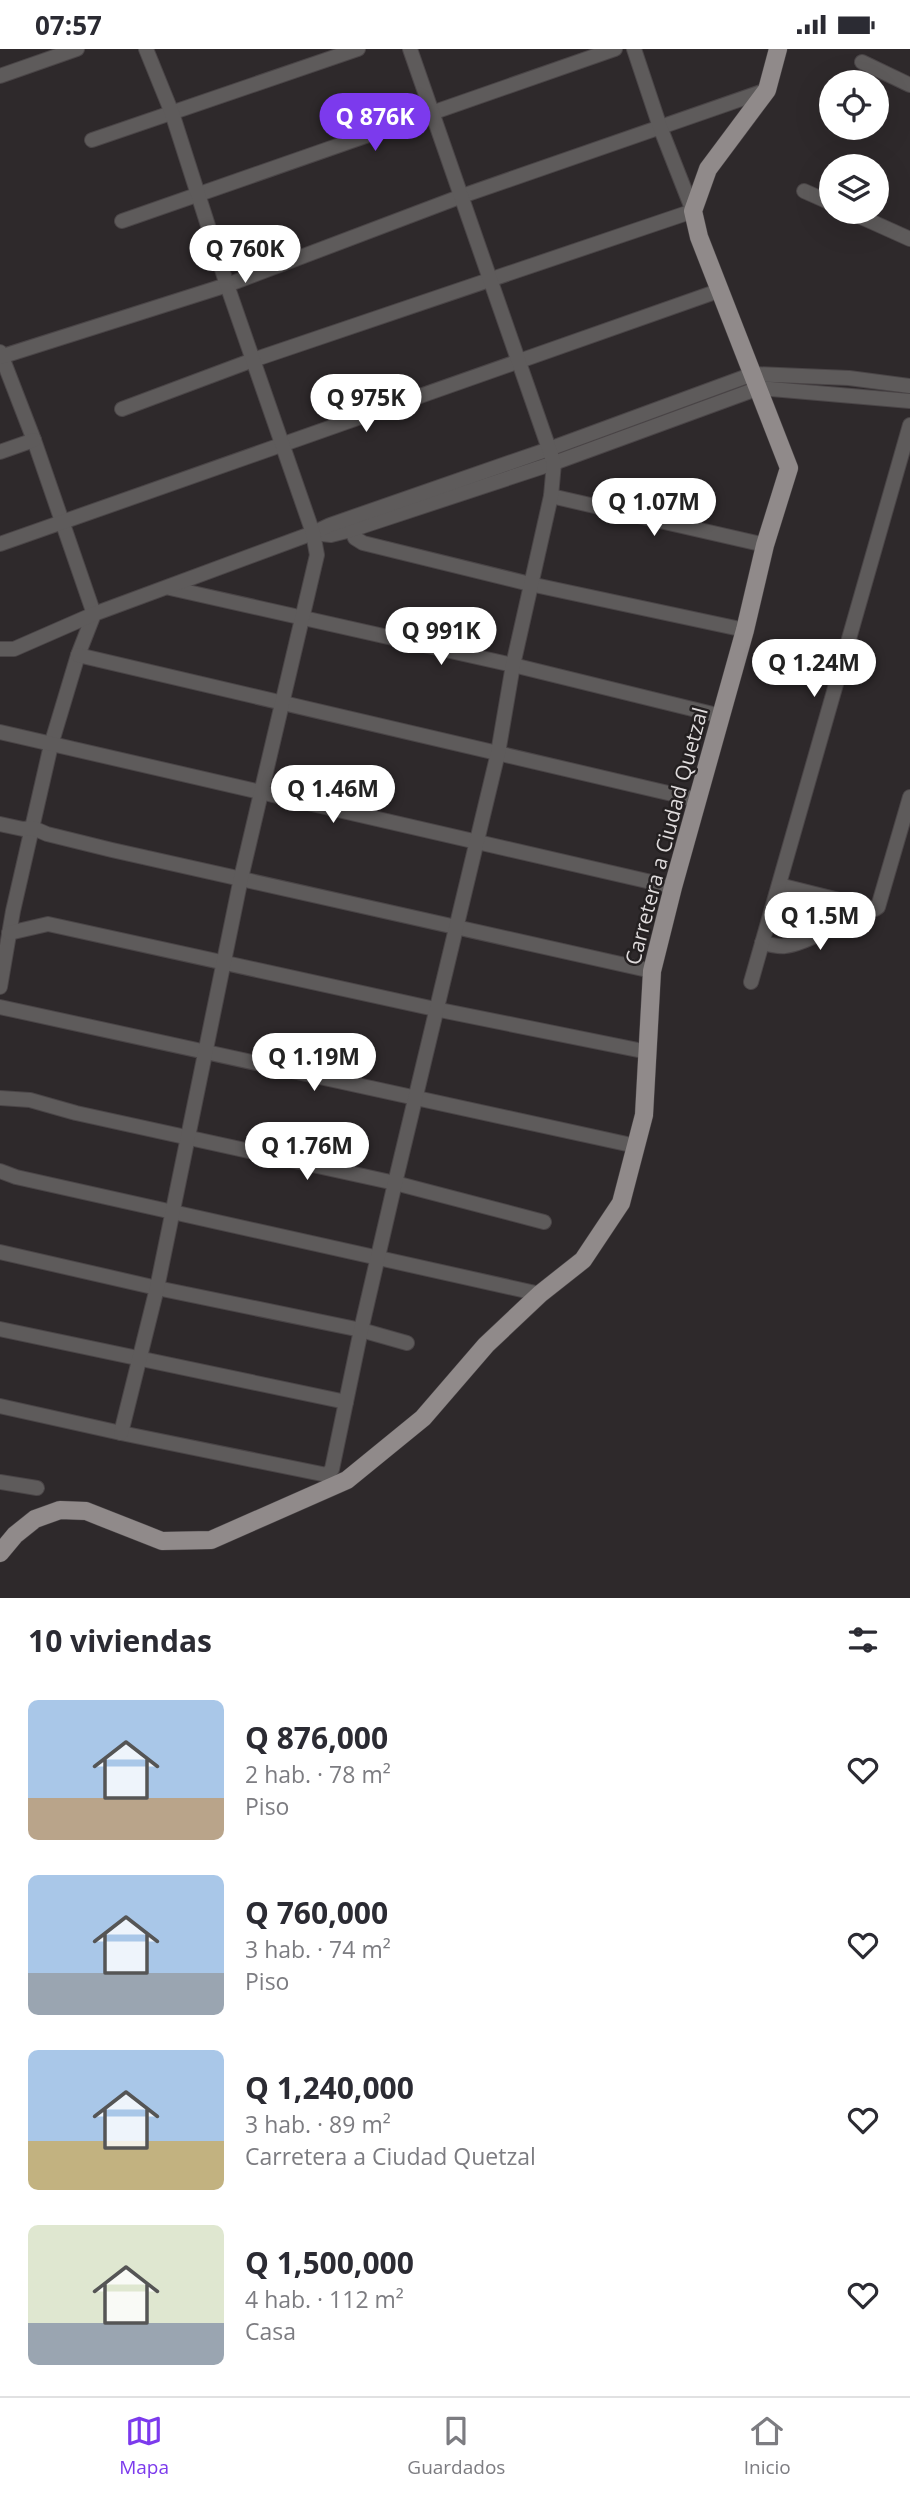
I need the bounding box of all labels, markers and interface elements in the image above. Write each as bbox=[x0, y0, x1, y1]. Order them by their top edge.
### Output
text: 07:57 bbox=[35, 7, 102, 43]
map controls bbox=[819, 70, 889, 224]
button: locate bbox=[819, 70, 889, 140]
pin: Q 876K bbox=[318, 93, 432, 153]
text: Q 876K bbox=[335, 100, 415, 132]
button: layers bbox=[819, 154, 889, 224]
pin: Q 760K bbox=[188, 225, 302, 285]
text: Q 760K bbox=[205, 232, 285, 264]
pin: Q 975K bbox=[309, 375, 423, 434]
text: Q 975K bbox=[326, 381, 406, 413]
pin: Q 1.07M bbox=[589, 479, 719, 538]
text: Q 1.07M bbox=[608, 485, 700, 517]
pin: Q 991K bbox=[384, 607, 498, 667]
text: Q 991K bbox=[401, 614, 481, 646]
pin: Q 1.24M bbox=[749, 639, 879, 699]
text: Q 1.24M bbox=[768, 646, 860, 678]
street label: Carretera a Ciudad Quetzal bbox=[618, 704, 714, 968]
pin: Q 1.46M bbox=[268, 765, 398, 825]
text: Q 1.46M bbox=[287, 772, 379, 804]
pin: Q 1.5M bbox=[763, 893, 877, 952]
text: Q 1.5M bbox=[781, 899, 859, 931]
pin: Q 1.19M bbox=[249, 1033, 379, 1093]
text: Q 1.19M bbox=[268, 1040, 360, 1072]
pin: Q 1.76M bbox=[242, 1123, 372, 1182]
text: Q 1.76M bbox=[261, 1129, 353, 1161]
text: 10 viviendas bbox=[28, 1620, 212, 1661]
icon: filters bbox=[844, 1621, 882, 1659]
text: Q 876,000 bbox=[245, 1717, 388, 1758]
icon: home bbox=[84, 1728, 168, 1812]
icon: heart bbox=[844, 1751, 882, 1789]
text: 2 hab. · 78 m² bbox=[245, 1758, 391, 1790]
text: Piso bbox=[245, 1790, 289, 1822]
text: Q 760,000 bbox=[245, 1892, 388, 1933]
icon: home bbox=[84, 1903, 168, 1987]
icon: heart bbox=[844, 1926, 882, 1964]
text: 3 hab. · 74 m² bbox=[245, 1933, 391, 1965]
text: Piso bbox=[245, 1965, 289, 1997]
text: Q 1,240,000 bbox=[245, 2067, 414, 2108]
icon: home bbox=[84, 2078, 168, 2162]
icon: heart bbox=[844, 2101, 882, 2139]
text: 3 hab. · 89 m² bbox=[245, 2108, 391, 2140]
text: Carretera a Ciudad Quetzal bbox=[245, 2140, 536, 2172]
text: Q 1,500,000 bbox=[245, 2242, 414, 2283]
icon: home bbox=[84, 2253, 168, 2337]
icon: heart bbox=[844, 2276, 882, 2314]
text: 4 hab. · 112 m² bbox=[245, 2283, 404, 2315]
text: Casa bbox=[245, 2315, 296, 2347]
tab: Mapa bbox=[119, 2412, 169, 2480]
tab: Guardados bbox=[407, 2412, 505, 2480]
tab: Inicio bbox=[744, 2412, 791, 2480]

